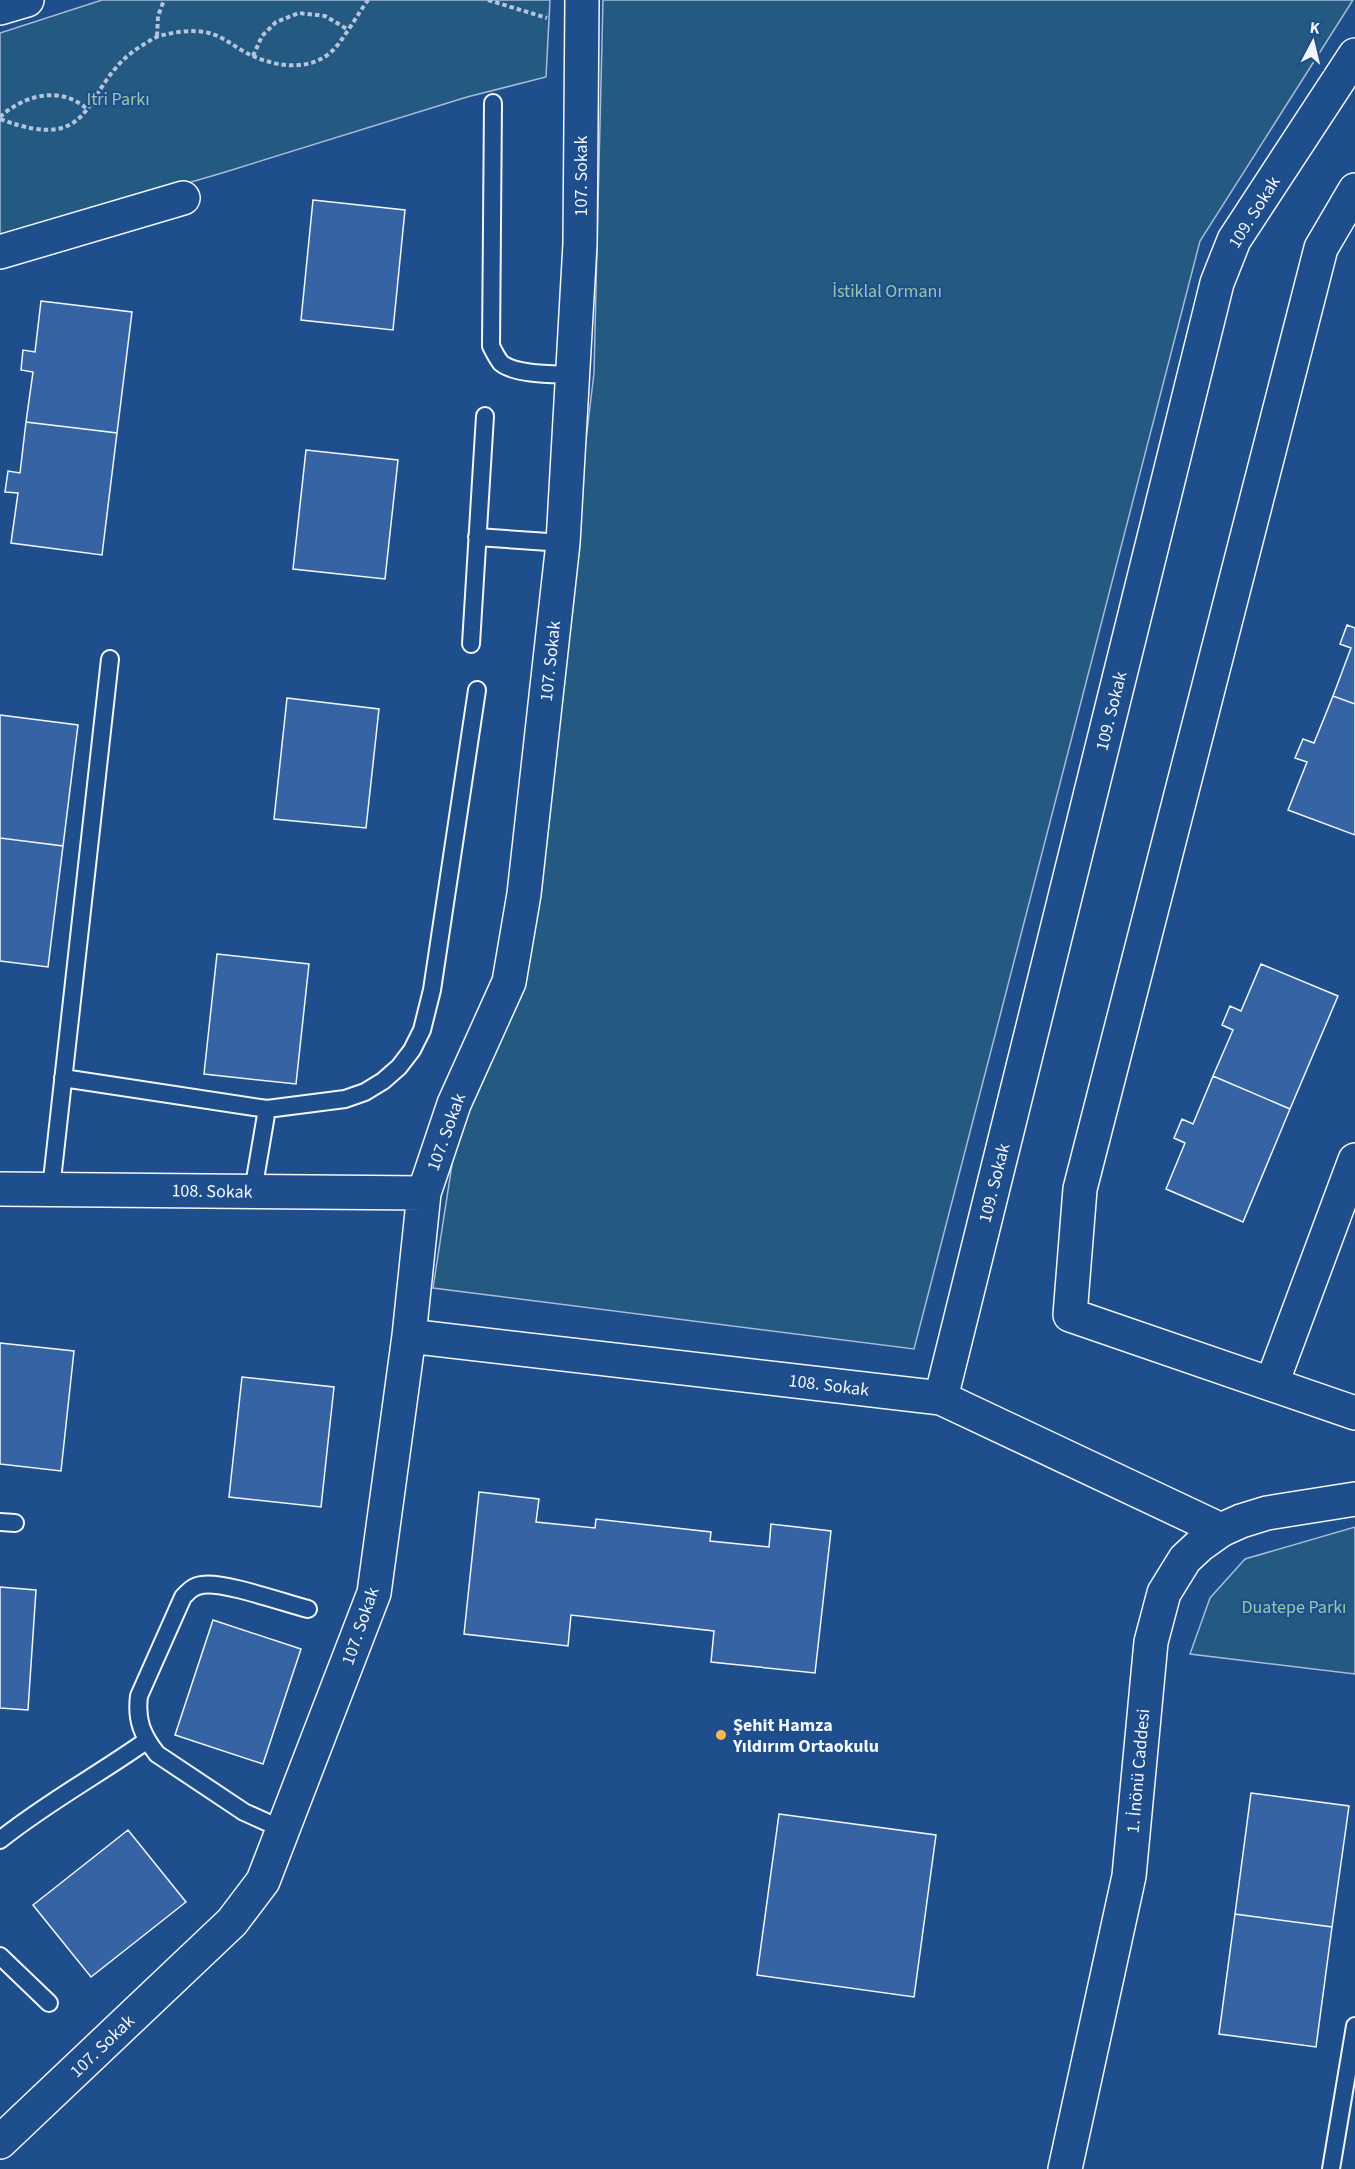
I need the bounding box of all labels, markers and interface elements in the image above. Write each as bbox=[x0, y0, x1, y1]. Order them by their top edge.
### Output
north arrow bbox=[1283, 12, 1343, 72]
text: K bbox=[1308, 17, 1321, 40]
park label: Itri Parkı bbox=[86, 87, 150, 112]
street label: 107. Sokak bbox=[569, 135, 594, 217]
street label: 109. Sokak bbox=[1222, 171, 1287, 253]
park label: İstiklal Ormanı bbox=[832, 279, 942, 304]
street label: 107. Sokak bbox=[534, 619, 567, 703]
street label: 109. Sokak bbox=[1090, 669, 1133, 753]
street label: 107. Sokak bbox=[421, 1090, 472, 1175]
street label: 109. Sokak bbox=[973, 1141, 1016, 1225]
street label: 108. Sokak bbox=[171, 1178, 253, 1205]
street label: 108. Sokak bbox=[787, 1368, 871, 1403]
street label: 107. Sokak bbox=[335, 1584, 386, 1669]
park label: Duatepe Parkı bbox=[1241, 1595, 1347, 1620]
street label: 1. İnönü Caddesi bbox=[1121, 1708, 1156, 1834]
place label: Şehit Hamza Yıldırım Ortaokulu bbox=[732, 1713, 879, 1759]
marker: Şehit Hamza Yıldırım Ortaokulu bbox=[714, 1728, 728, 1742]
street label: 107. Sokak bbox=[65, 2009, 140, 2083]

